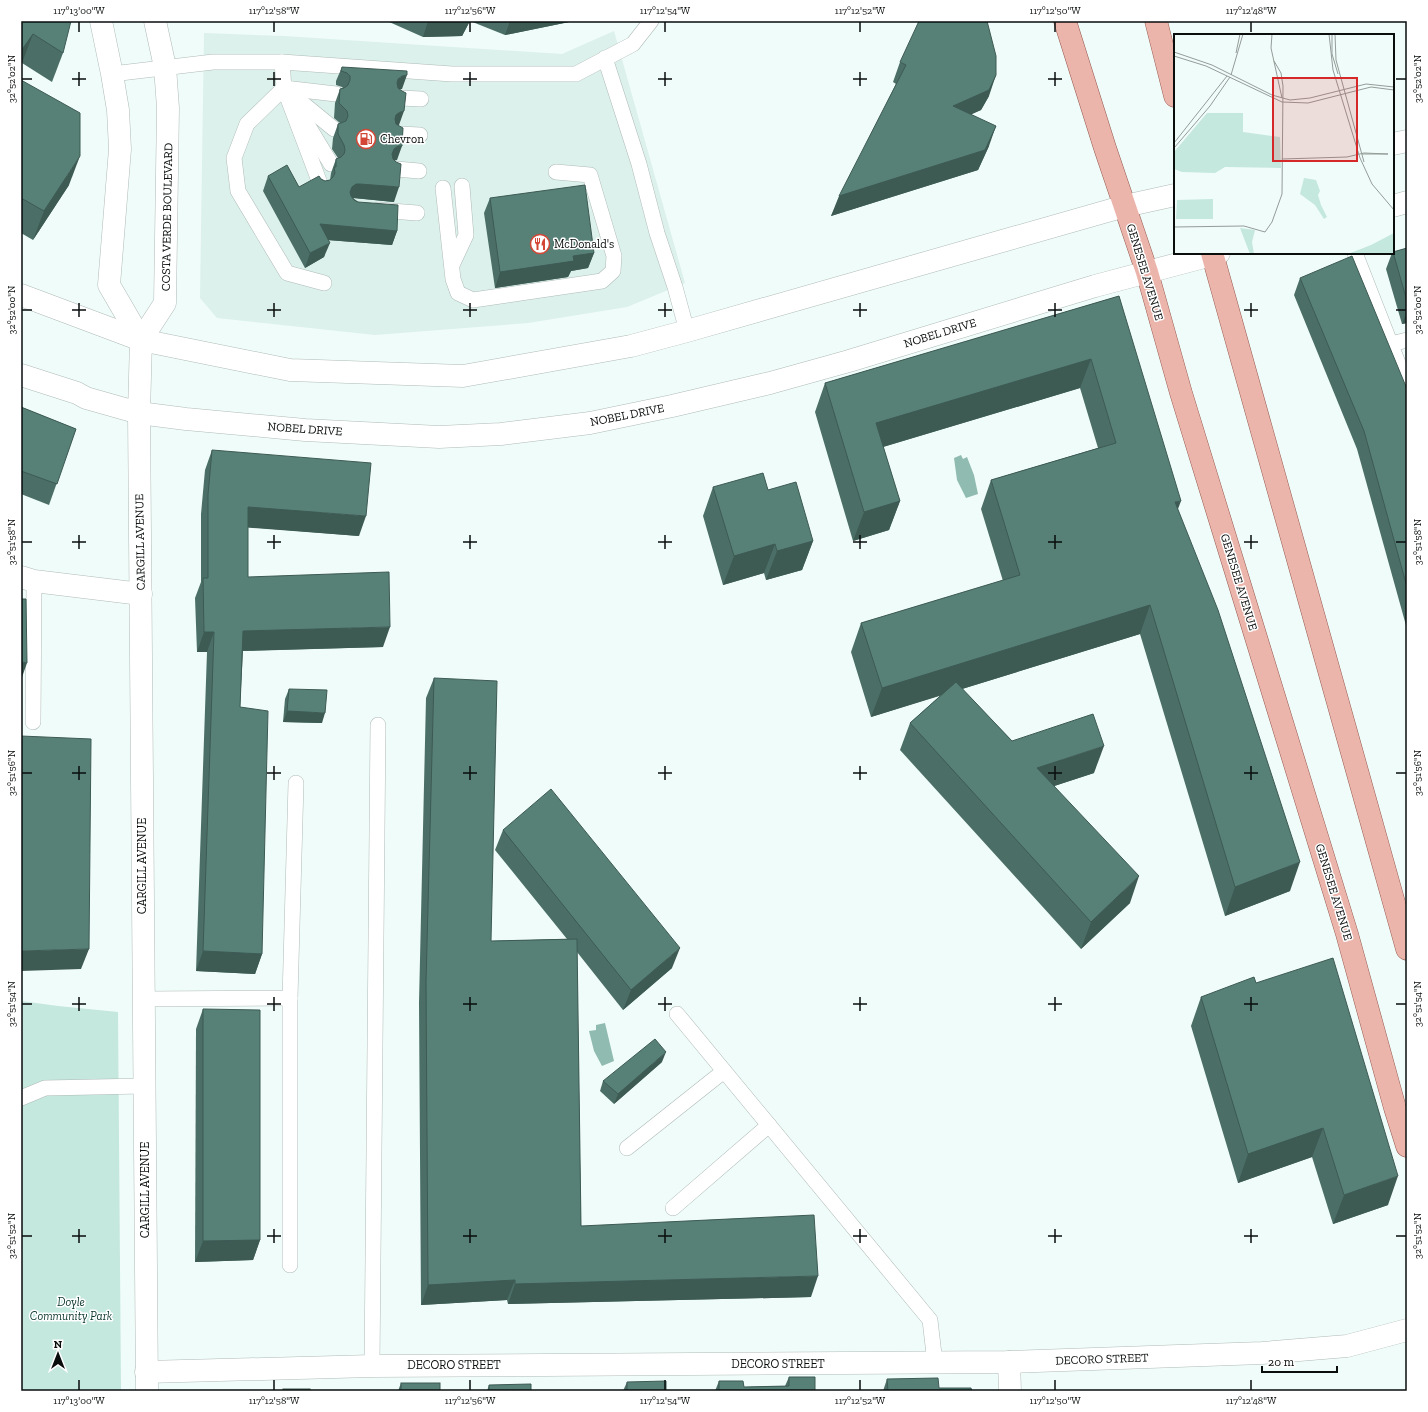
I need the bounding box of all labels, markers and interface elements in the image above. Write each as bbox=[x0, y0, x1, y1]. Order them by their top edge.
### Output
text: 117°13'00"W bbox=[53, 5, 105, 17]
text: 117°12'58"W bbox=[249, 5, 300, 17]
text: 117°12'56"W bbox=[445, 5, 496, 17]
text: 117°12'54"W bbox=[640, 5, 691, 17]
text: 117°12'52"W bbox=[835, 5, 886, 17]
text: 117°12'50"W bbox=[1029, 5, 1081, 17]
text: 117°12'48"W bbox=[1226, 5, 1277, 17]
inset map bbox=[1174, 34, 1394, 254]
text: 32°52'02"N bbox=[6, 54, 18, 103]
text: 32°52'02"N bbox=[1412, 54, 1424, 103]
fuel station icon: Chevron bbox=[355, 128, 377, 150]
place label: Chevron bbox=[380, 132, 424, 146]
street label: COSTA VERDE BOULEVARD bbox=[159, 143, 175, 291]
street label: GENESEE AVENUE bbox=[1124, 222, 1166, 322]
restaurant icon: McDonald's bbox=[529, 233, 551, 255]
place label: McDonald's bbox=[554, 237, 614, 251]
text: 32°52'00"N bbox=[6, 285, 18, 334]
text: 32°52'00"N bbox=[1412, 285, 1424, 334]
street label: NOBEL DRIVE bbox=[902, 315, 978, 351]
street label: NOBEL DRIVE bbox=[589, 401, 665, 429]
street label: NOBEL DRIVE bbox=[267, 419, 343, 439]
street label: CARGILL AVENUE bbox=[132, 494, 148, 590]
text: 32°51'58"N bbox=[6, 518, 18, 565]
text: 32°51'58"N bbox=[1412, 518, 1424, 565]
street label: GENESEE AVENUE bbox=[1218, 532, 1260, 632]
text: 32°51'56"N bbox=[6, 749, 18, 796]
text: 32°51'56"N bbox=[1412, 749, 1424, 796]
street label: CARGILL AVENUE bbox=[135, 818, 149, 914]
street label: GENESEE AVENUE bbox=[1313, 842, 1355, 942]
text: 32°51'54"N bbox=[6, 980, 18, 1027]
text: 32°51'54"N bbox=[1412, 980, 1424, 1027]
street label: CARGILL AVENUE bbox=[138, 1142, 152, 1238]
text: 32°51'52"N bbox=[6, 1212, 18, 1259]
text: 32°51'52"N bbox=[1412, 1212, 1424, 1259]
park label: Doyle Community Park bbox=[30, 1295, 113, 1323]
north arrow bbox=[38, 1334, 78, 1374]
text: N bbox=[54, 1338, 63, 1351]
scale bar bbox=[1262, 1348, 1337, 1374]
street label: DECORO STREET bbox=[1055, 1350, 1149, 1368]
text: 20 m bbox=[1268, 1355, 1295, 1369]
street label: DECORO STREET bbox=[731, 1357, 825, 1371]
street label: DECORO STREET bbox=[407, 1358, 501, 1372]
text: 117°13'00"W bbox=[53, 1395, 105, 1407]
text: 117°12'58"W bbox=[249, 1395, 300, 1407]
text: 117°12'56"W bbox=[445, 1395, 496, 1407]
text: 117°12'54"W bbox=[640, 1395, 691, 1407]
text: 117°12'52"W bbox=[835, 1395, 886, 1407]
text: 117°12'50"W bbox=[1029, 1395, 1081, 1407]
text: 117°12'48"W bbox=[1226, 1395, 1277, 1407]

